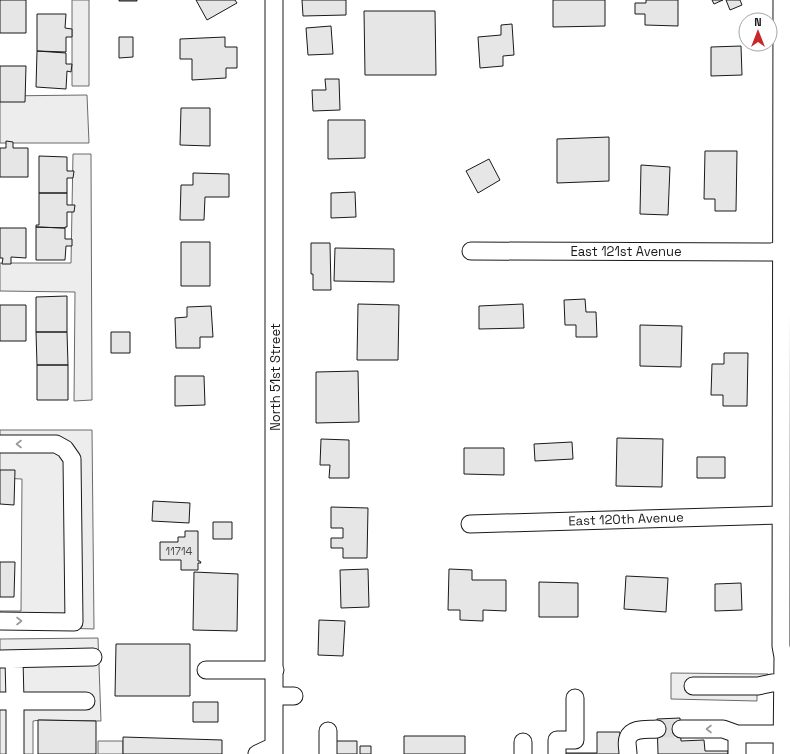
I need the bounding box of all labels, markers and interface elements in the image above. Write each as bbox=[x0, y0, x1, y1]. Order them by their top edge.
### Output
north arrow bbox=[738, 12, 778, 52]
text: N bbox=[754, 15, 762, 29]
street label: East 121st Avenue bbox=[570, 243, 682, 260]
street label: North 51st Street bbox=[267, 323, 284, 431]
one-way arrow bbox=[16, 440, 22, 448]
street label: East 120th Avenue bbox=[568, 508, 684, 530]
house number: 11714 bbox=[166, 544, 193, 558]
one-way arrow bbox=[16, 617, 22, 625]
one-way arrow bbox=[706, 725, 712, 733]

